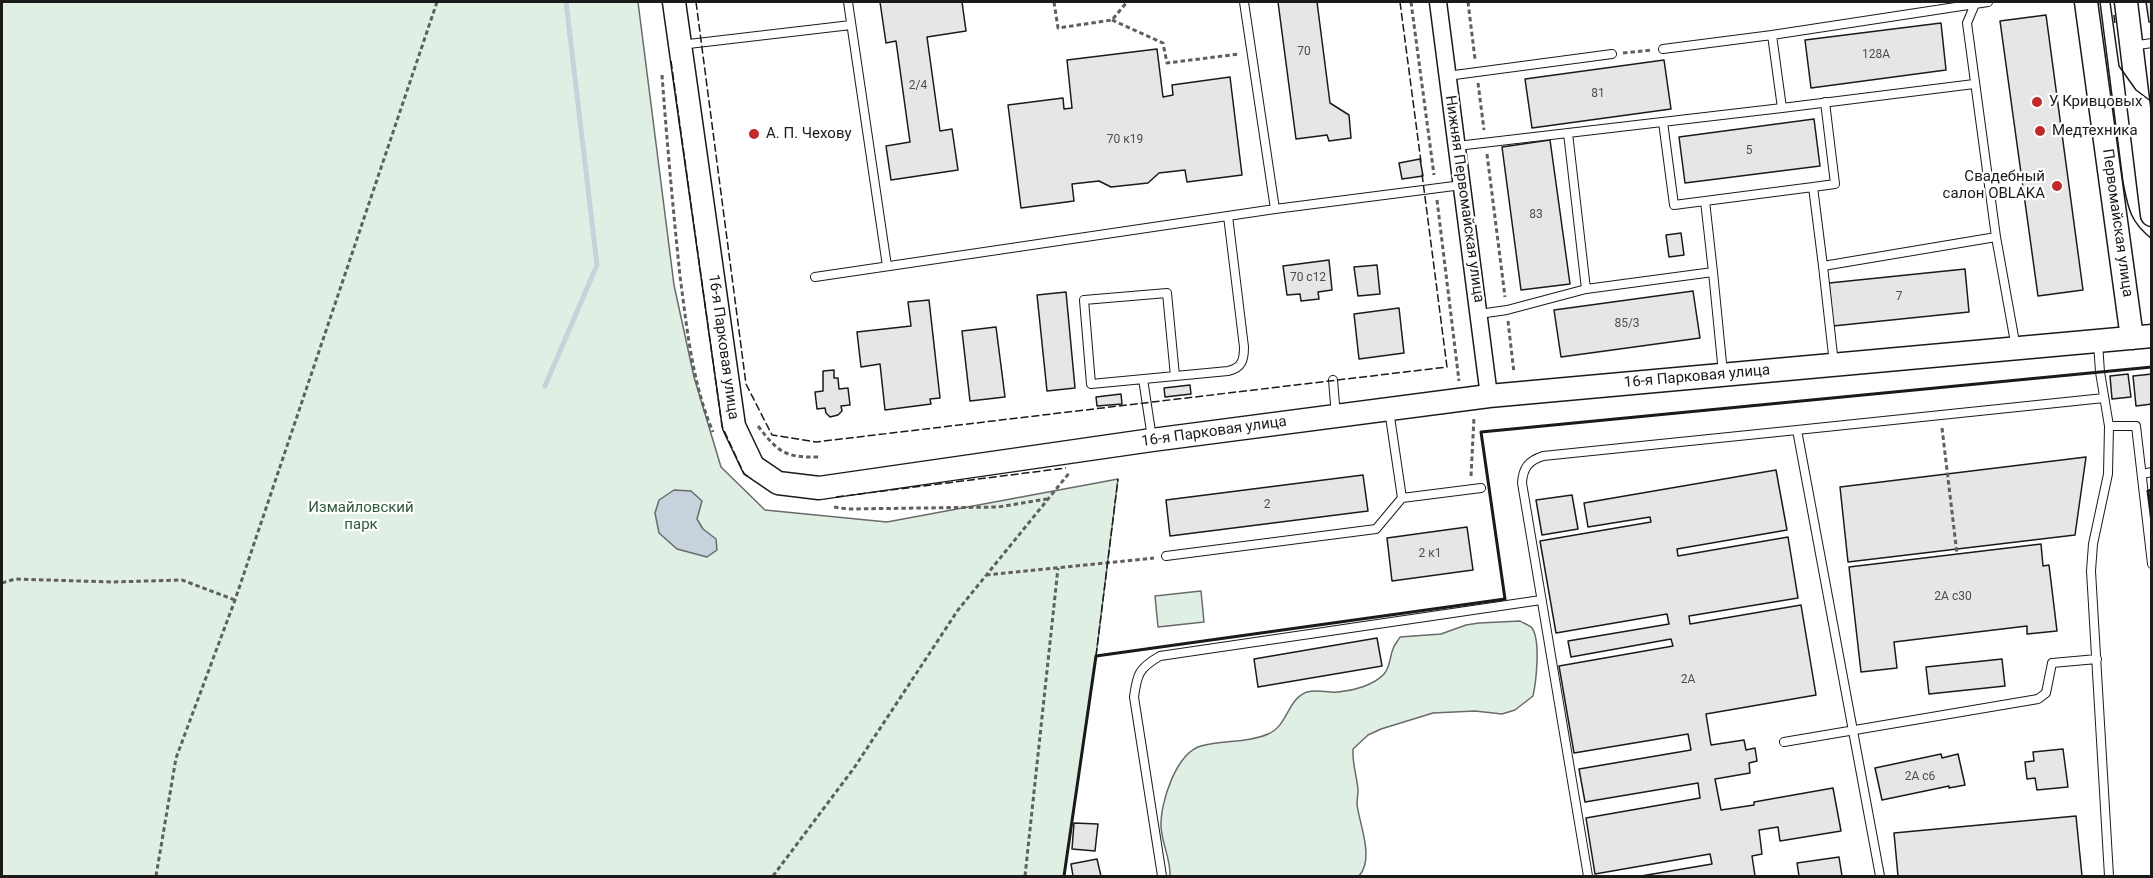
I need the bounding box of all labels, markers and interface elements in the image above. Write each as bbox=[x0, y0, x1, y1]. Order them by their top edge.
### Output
house number: 70 bbox=[1297, 45, 1311, 59]
house number: 128А bbox=[1862, 48, 1890, 62]
house number: 2/4 bbox=[909, 79, 927, 93]
house number: 81 bbox=[1591, 87, 1605, 101]
place label: У Кривцовых bbox=[2049, 93, 2142, 111]
street label: Нижняя Первомайская улица bbox=[1441, 94, 1487, 304]
marker: У Кривцовых bbox=[2030, 95, 2044, 109]
place label: Медтехника bbox=[2052, 122, 2138, 140]
marker: Медтехника bbox=[2033, 124, 2047, 138]
place label: А. П. Чехову bbox=[766, 125, 852, 143]
marker: А. П. Чехову bbox=[747, 127, 761, 141]
house number: 70 к19 bbox=[1107, 133, 1143, 147]
house number: 5 bbox=[1746, 144, 1752, 158]
street label: Первомайская улица bbox=[2098, 148, 2136, 298]
place label: Свадебный салон OBLAKA bbox=[1943, 168, 2045, 203]
marker: Свадебный салон OBLAKA bbox=[2050, 179, 2064, 193]
house number: 83 bbox=[1529, 208, 1543, 222]
house number: 70 с12 bbox=[1290, 271, 1326, 285]
street label: 16-я Парковая улица bbox=[704, 273, 742, 421]
house number: 7 bbox=[1896, 290, 1902, 304]
house number: 85/3 bbox=[1614, 317, 1640, 331]
street label: 16-я Парковая улица bbox=[1623, 362, 1771, 392]
street label: 16-я Парковая улица bbox=[1140, 413, 1288, 451]
house number: 2 bbox=[1264, 498, 1270, 512]
park label: Измайловский парк bbox=[308, 499, 414, 534]
house number: 2 к1 bbox=[1419, 547, 1441, 561]
house number: 2А с30 bbox=[1934, 590, 1972, 604]
house number: 2А bbox=[1681, 673, 1695, 687]
house number: 2А с6 bbox=[1905, 770, 1935, 784]

